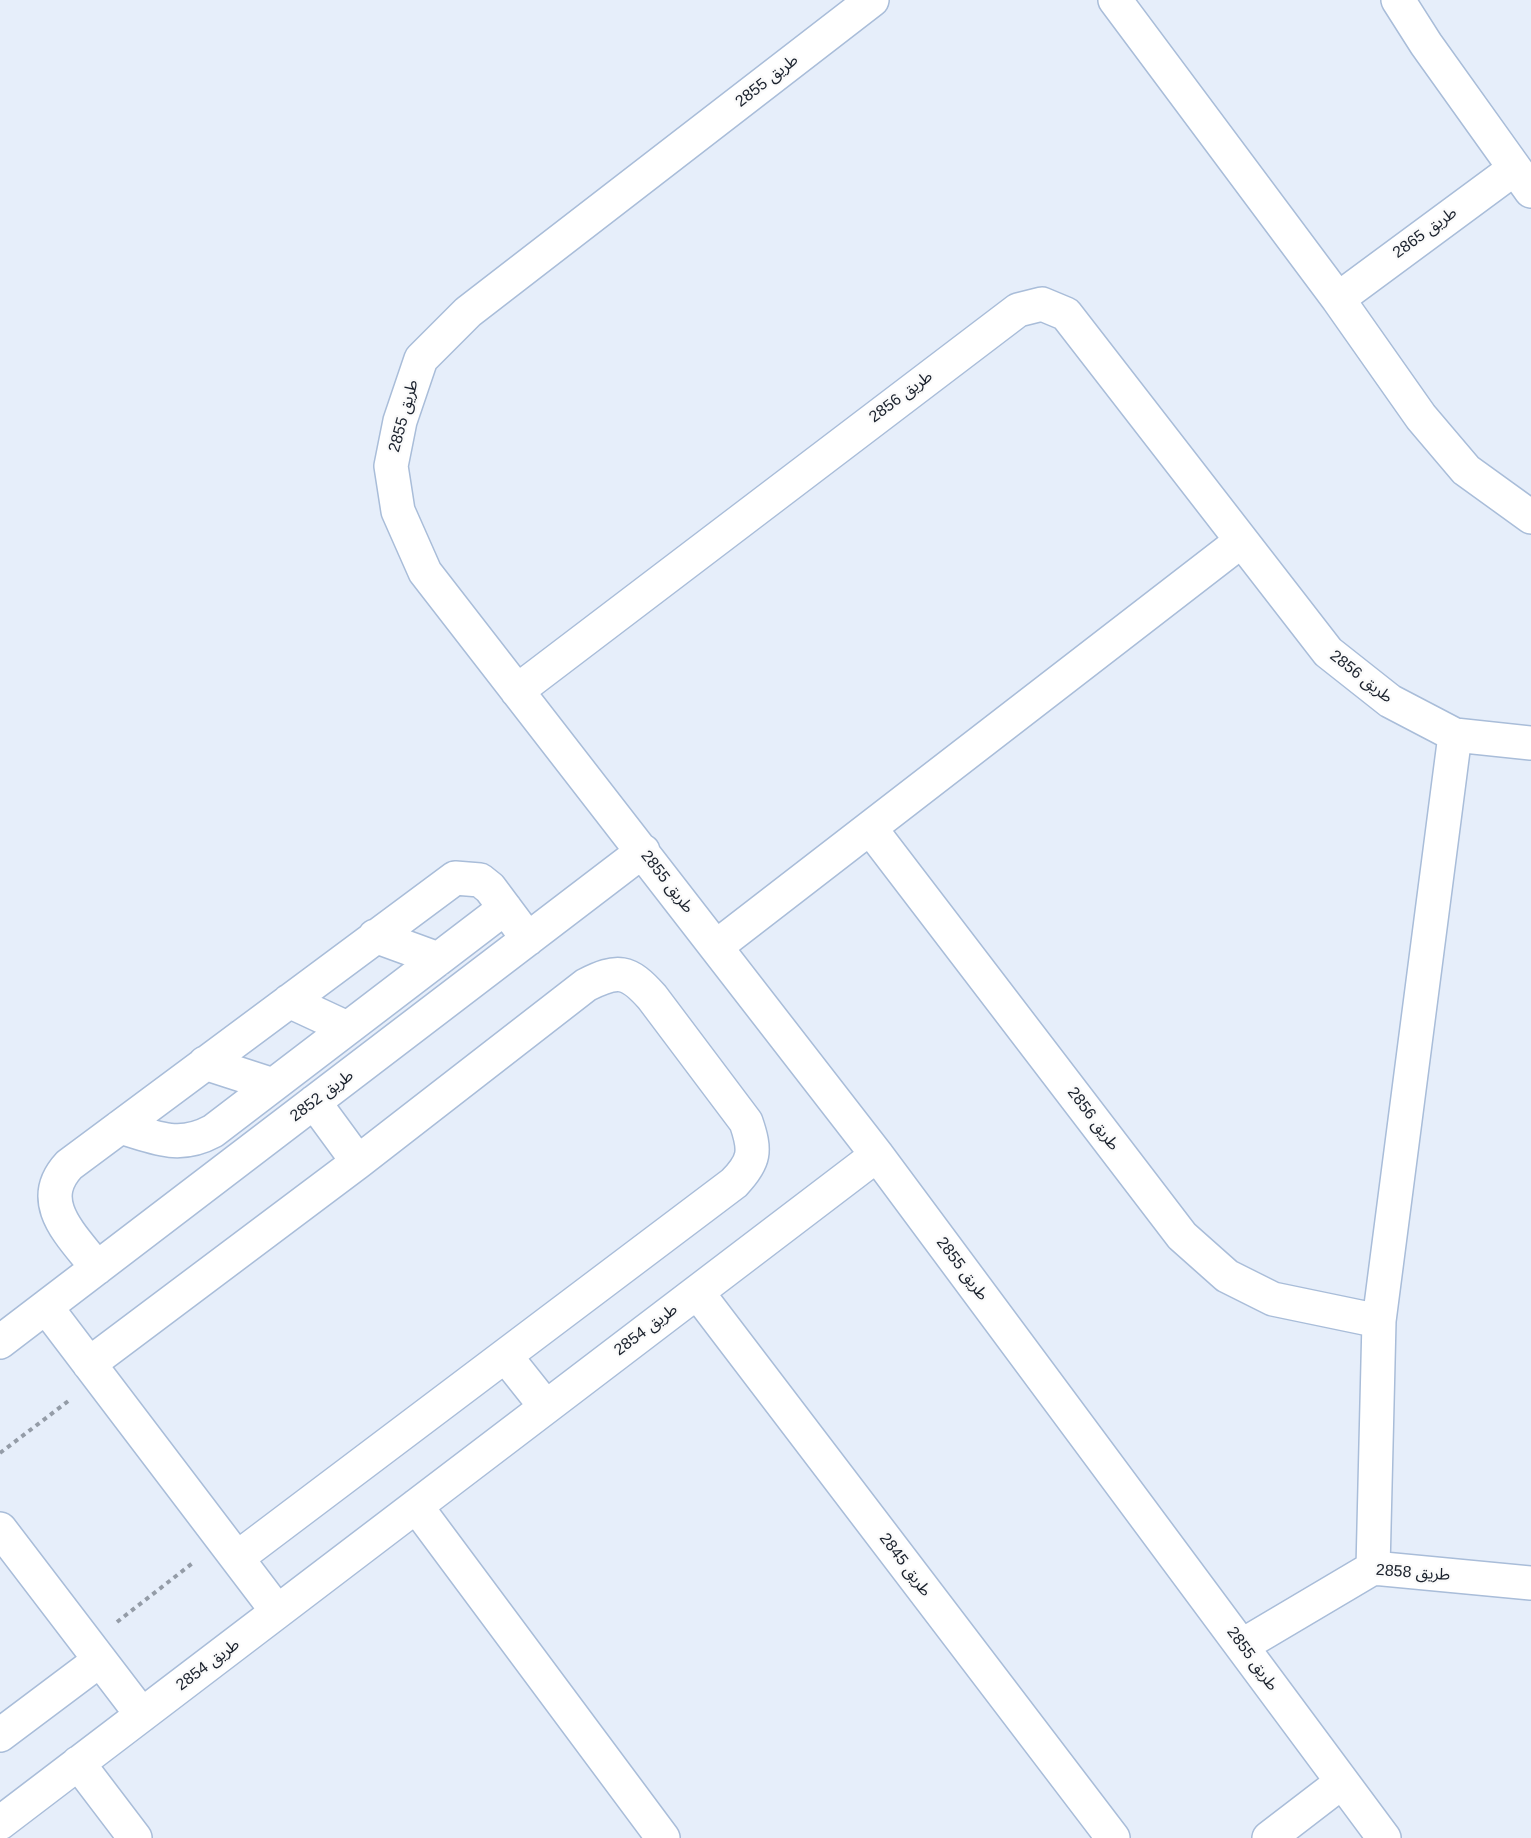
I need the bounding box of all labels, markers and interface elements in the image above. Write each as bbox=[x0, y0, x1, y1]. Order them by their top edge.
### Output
street label: طريق 2855 bbox=[732, 51, 802, 111]
street label: طريق 2865 bbox=[1389, 203, 1461, 263]
street label: طريق 2856 bbox=[865, 367, 937, 427]
street label: طريق 2855 bbox=[385, 378, 423, 454]
street label: طريق 2856 bbox=[1326, 647, 1396, 707]
street label: طريق 2855 bbox=[637, 847, 697, 917]
street label: طريق 2852 bbox=[286, 1066, 358, 1126]
street label: طريق 2856 bbox=[1063, 1083, 1123, 1155]
street label: طريق 2855 bbox=[932, 1233, 992, 1305]
street label: طريق 2854 bbox=[610, 1300, 682, 1360]
street label: طريق 2845 bbox=[875, 1529, 935, 1601]
street label: طريق 2858 bbox=[1375, 1561, 1451, 1585]
street label: طريق 2855 bbox=[1222, 1623, 1282, 1695]
street label: طريق 2854 bbox=[172, 1635, 244, 1695]

